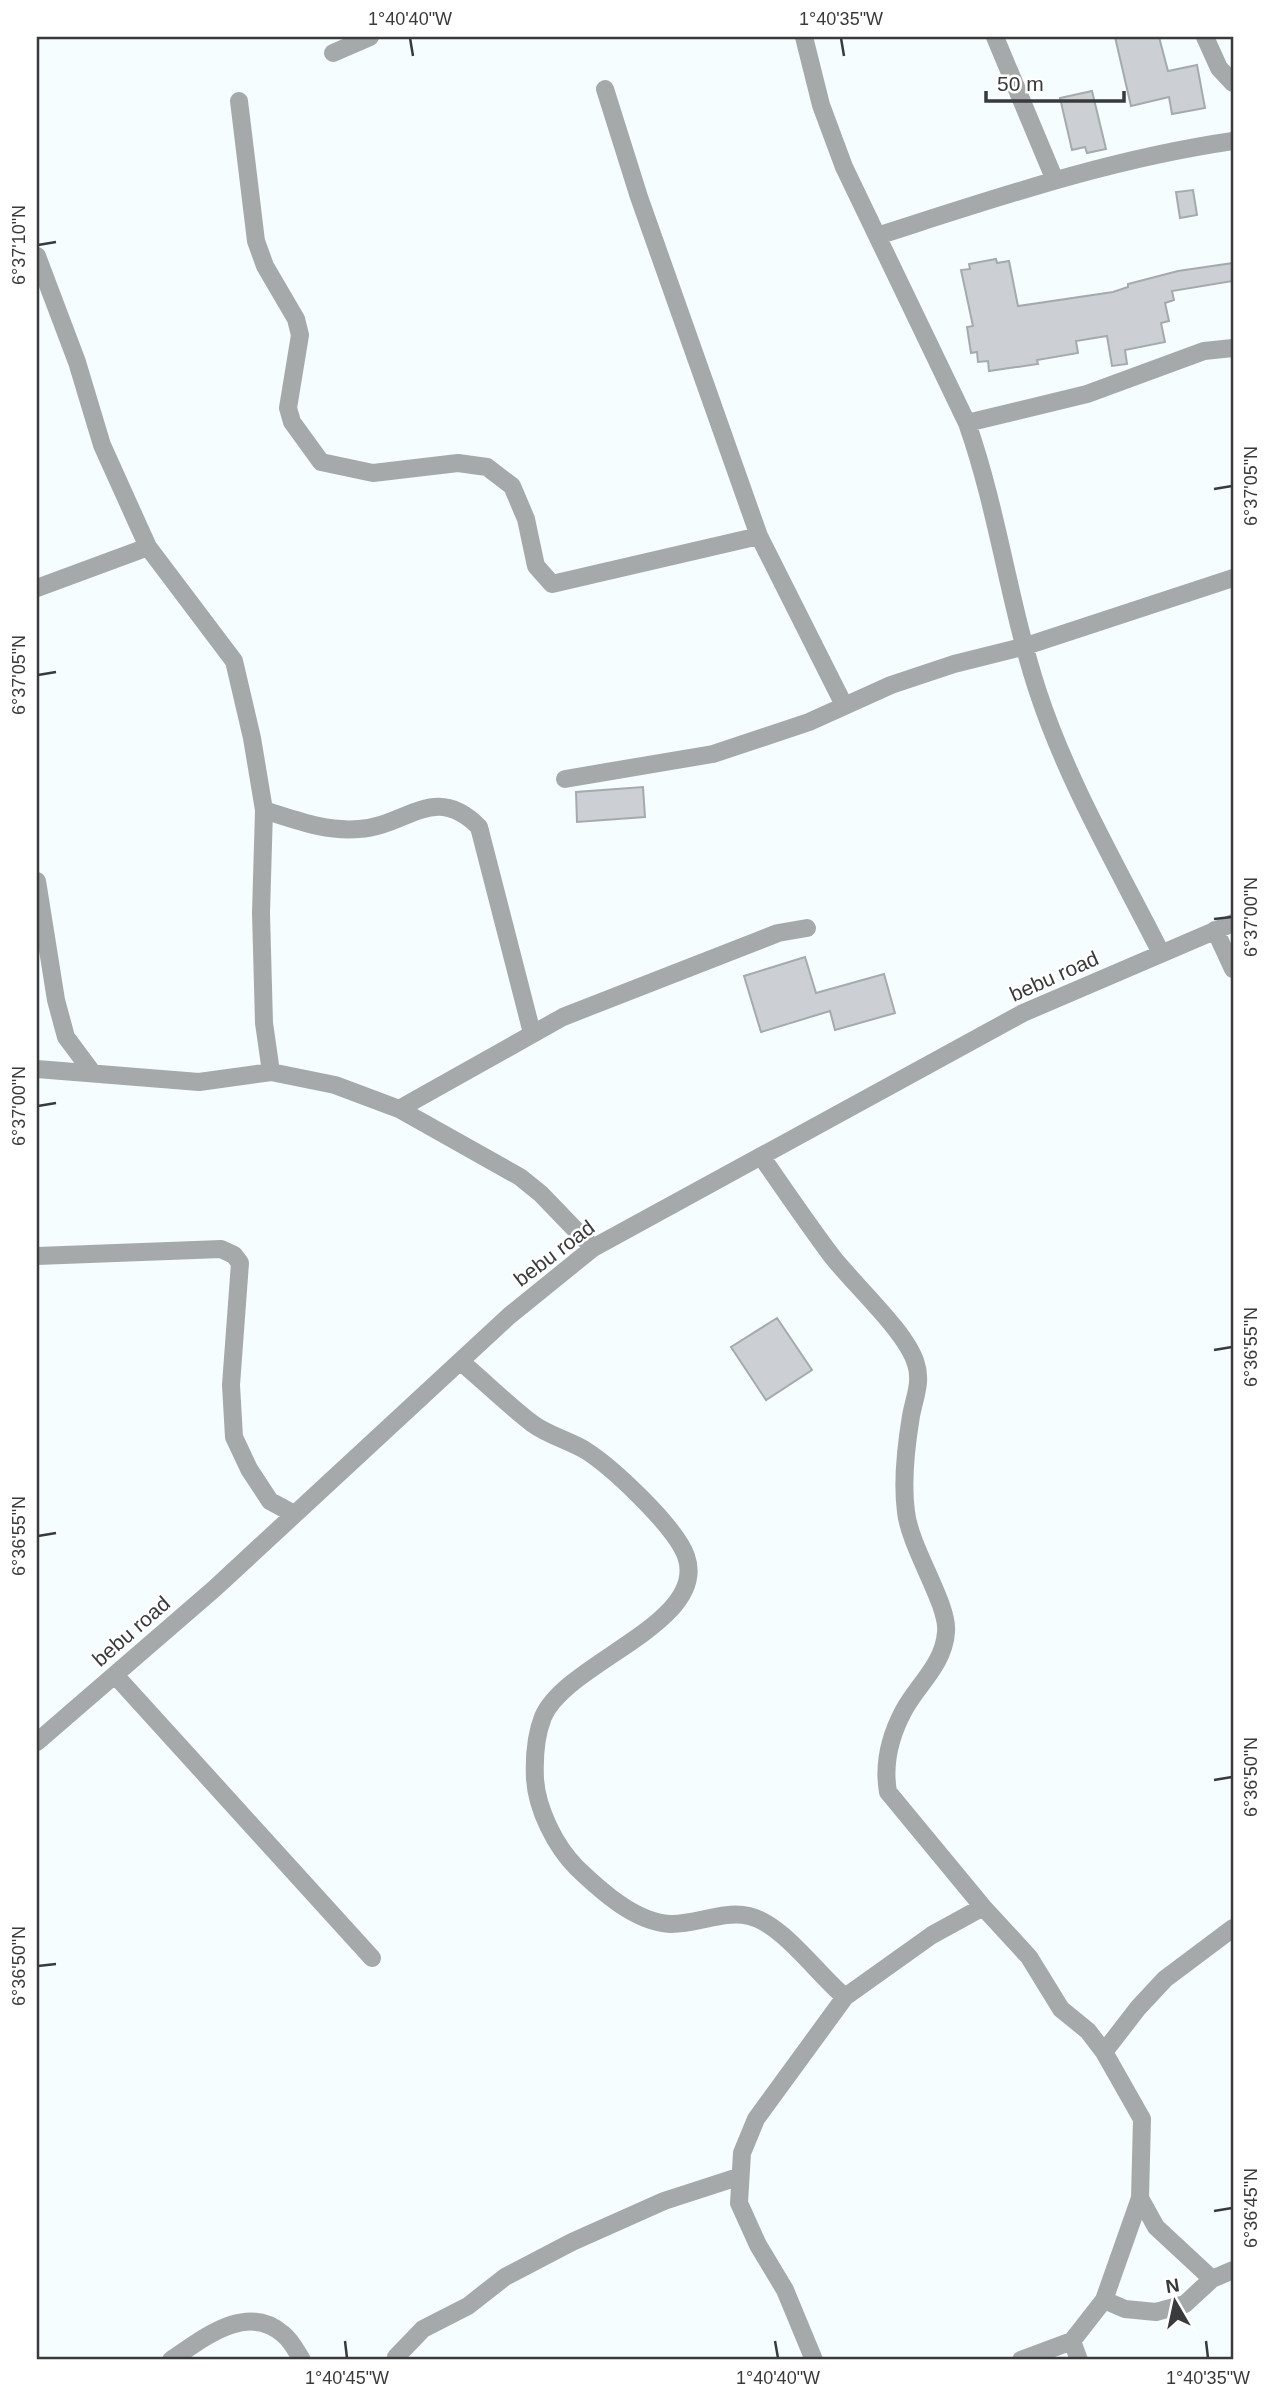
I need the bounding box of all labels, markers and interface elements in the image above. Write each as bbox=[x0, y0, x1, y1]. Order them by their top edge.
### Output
text: 1°40'40"W bbox=[368, 9, 452, 29]
text: 1°40'35"W bbox=[799, 9, 883, 29]
scale bar bbox=[986, 60, 1125, 104]
text: 50 m bbox=[997, 72, 1044, 95]
text: 6°37'10"N bbox=[9, 205, 29, 285]
text: 6°37'05"N bbox=[1241, 446, 1261, 526]
text: 6°37'05"N bbox=[9, 635, 29, 715]
text: 6°37'00"N bbox=[1241, 877, 1261, 957]
street label: bebu road bbox=[1006, 946, 1102, 1006]
text: 6°37'00"N bbox=[9, 1066, 29, 1146]
street label: bebu road bbox=[509, 1215, 599, 1291]
text: 6°36'55"N bbox=[1241, 1307, 1261, 1387]
text: 6°36'55"N bbox=[9, 1496, 29, 1576]
street label: bebu road bbox=[88, 1591, 174, 1671]
text: 6°36'50"N bbox=[1241, 1737, 1261, 1817]
text: 6°36'50"N bbox=[9, 1926, 29, 2006]
text: 6°36'45"N bbox=[1241, 2168, 1261, 2248]
north arrow bbox=[1140, 2268, 1210, 2338]
text: N bbox=[1164, 2274, 1181, 2297]
text: 1°40'45"W bbox=[305, 2368, 389, 2388]
text: 1°40'40"W bbox=[736, 2368, 820, 2388]
text: 1°40'35"W bbox=[1166, 2368, 1250, 2388]

